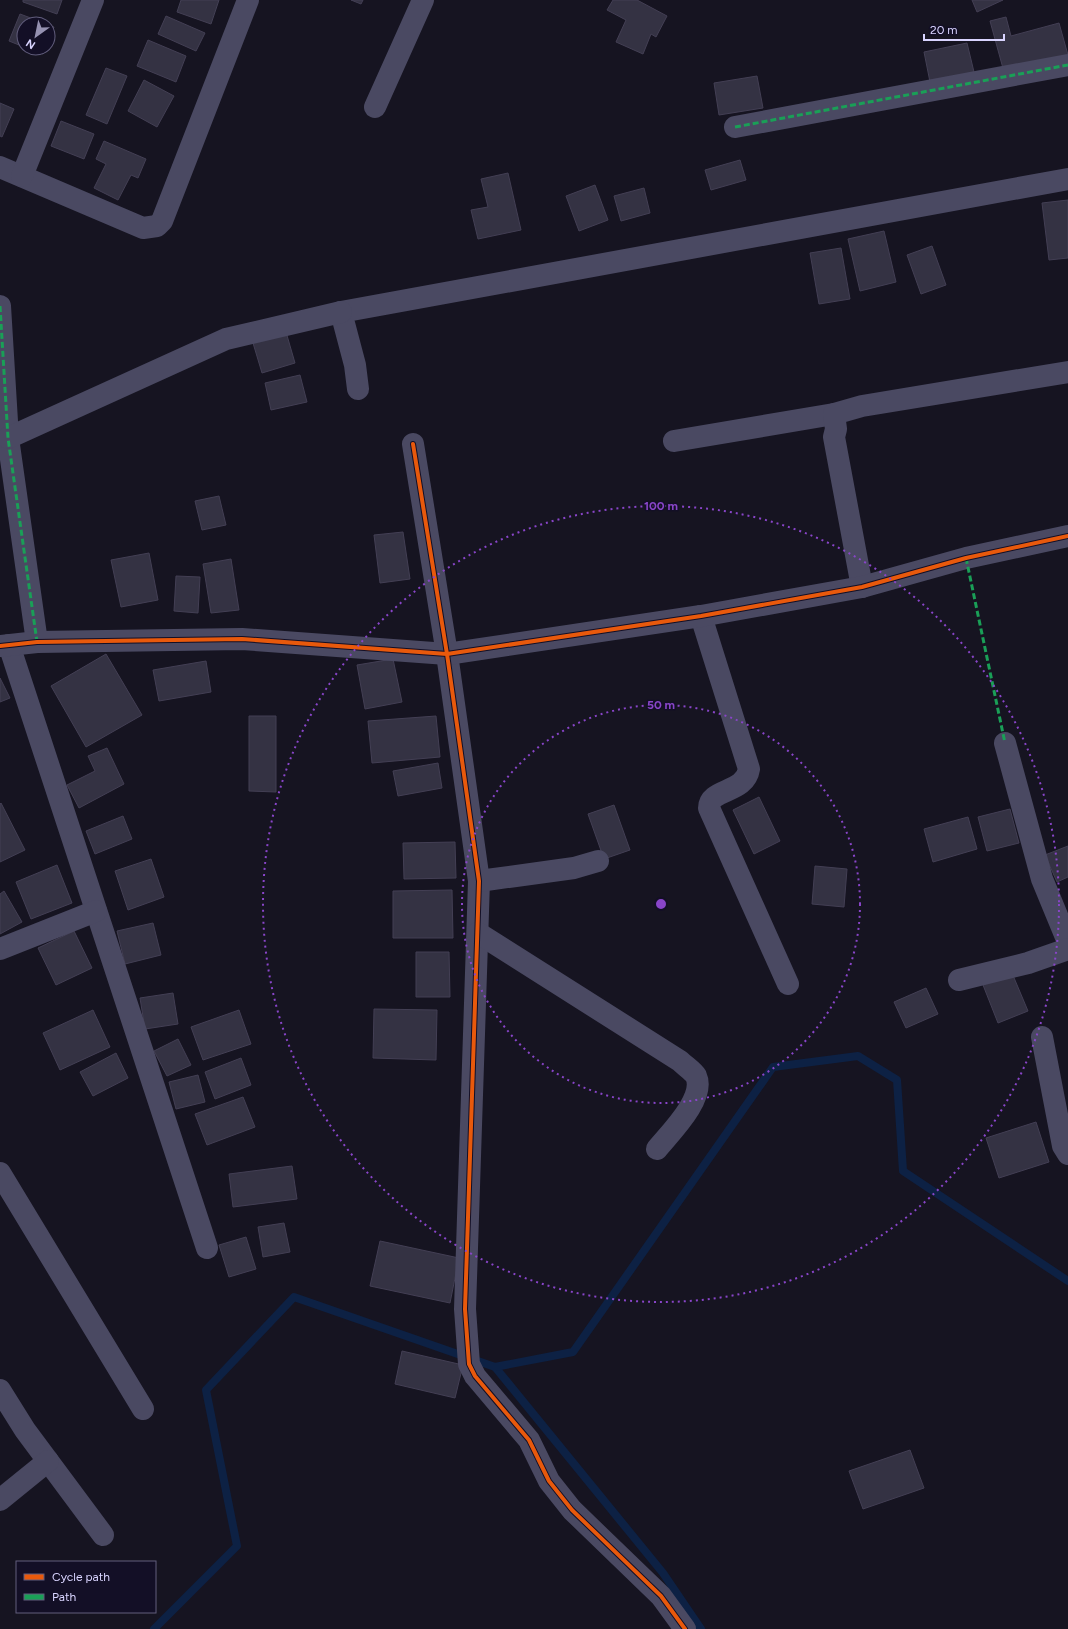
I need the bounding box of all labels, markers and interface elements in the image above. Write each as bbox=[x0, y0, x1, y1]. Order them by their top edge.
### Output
north arrow bbox=[16, 16, 56, 56]
scale bar bbox=[924, 16, 1004, 42]
text: 20 m bbox=[930, 23, 958, 37]
text: N bbox=[24, 36, 38, 52]
text: 100 m bbox=[644, 499, 678, 513]
text: 50 m bbox=[647, 698, 675, 712]
centre of rings bbox=[654, 897, 668, 911]
legend bbox=[16, 1561, 156, 1613]
text: Cycle path bbox=[52, 1570, 110, 1584]
text: Path bbox=[52, 1590, 76, 1604]

